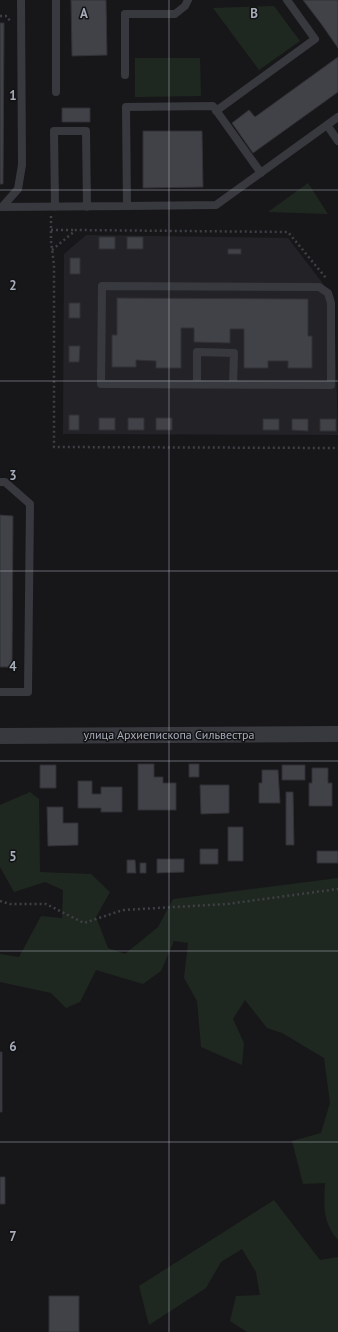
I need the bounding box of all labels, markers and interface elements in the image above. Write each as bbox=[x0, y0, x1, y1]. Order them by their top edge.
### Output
text: A bbox=[80, 5, 88, 22]
text: B bbox=[250, 5, 258, 22]
text: 1 bbox=[9, 87, 17, 104]
text: 2 bbox=[9, 277, 17, 294]
text: 3 bbox=[9, 467, 17, 484]
text: 4 bbox=[9, 658, 17, 675]
street label: улица Архиепископа Сильвестра bbox=[84, 727, 254, 742]
text: 5 bbox=[9, 848, 17, 865]
text: 6 bbox=[9, 1038, 17, 1055]
text: 7 bbox=[9, 1228, 17, 1245]

